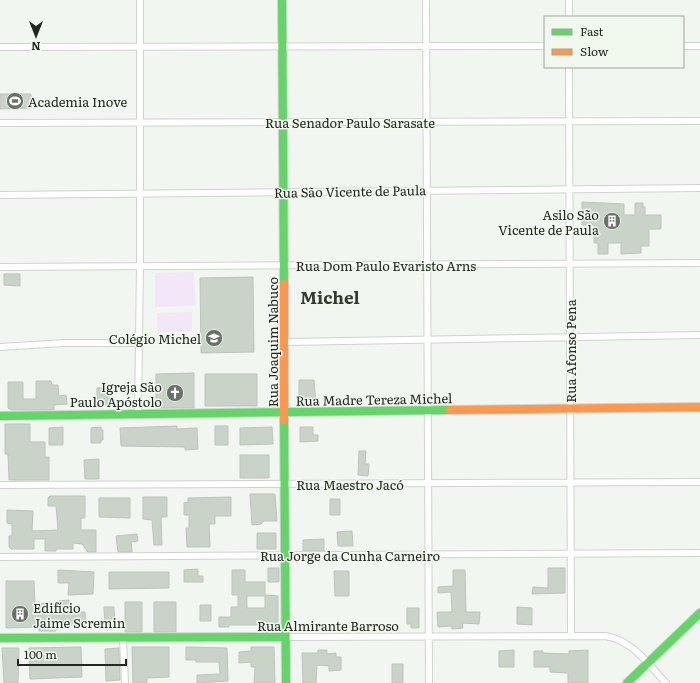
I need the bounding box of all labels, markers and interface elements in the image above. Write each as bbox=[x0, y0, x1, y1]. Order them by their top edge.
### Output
north arrow bbox=[16, 16, 56, 56]
legend bbox=[544, 16, 684, 68]
text: Fast bbox=[580, 22, 604, 40]
text: N bbox=[31, 39, 41, 55]
text: Slow bbox=[580, 42, 609, 60]
sports icon: Academia Inove bbox=[5, 91, 25, 111]
place label: Academia Inove bbox=[28, 92, 128, 111]
street label: Rua Senador Paulo Sarasate bbox=[265, 113, 435, 132]
street label: Rua São Vicente de Paula bbox=[274, 180, 426, 202]
place label: Asilo São Vicente de Paula bbox=[498, 205, 599, 239]
building icon: Asilo São Vicente de Paula bbox=[602, 211, 622, 231]
street label: Rua Dom Paulo Evaristo Arns bbox=[296, 256, 476, 275]
street label: Rua Joaquim Nabuco bbox=[263, 276, 282, 407]
district label: Michel bbox=[300, 284, 360, 309]
street label: Rua Afonso Pena bbox=[561, 299, 580, 403]
school or university icon: Colégio Michel bbox=[204, 328, 224, 348]
place label: Colégio Michel bbox=[109, 329, 202, 348]
place label: Igreja São Paulo Apóstolo bbox=[70, 377, 162, 411]
church icon: Igreja São Paulo Apóstolo bbox=[165, 383, 185, 403]
street label: Rua Madre Tereza Michel bbox=[296, 388, 453, 410]
street label: Rua Maestro Jacó bbox=[296, 475, 404, 494]
street label: Rua Jorge da Cunha Carneiro bbox=[260, 546, 440, 565]
place label: Edifício Jaime Scremin bbox=[33, 598, 126, 632]
building icon: Edifício Jaime Scremin bbox=[10, 604, 30, 624]
street label: Rua Almirante Barroso bbox=[257, 616, 399, 635]
scale bar bbox=[18, 641, 126, 667]
text: 100 m bbox=[24, 645, 57, 663]

